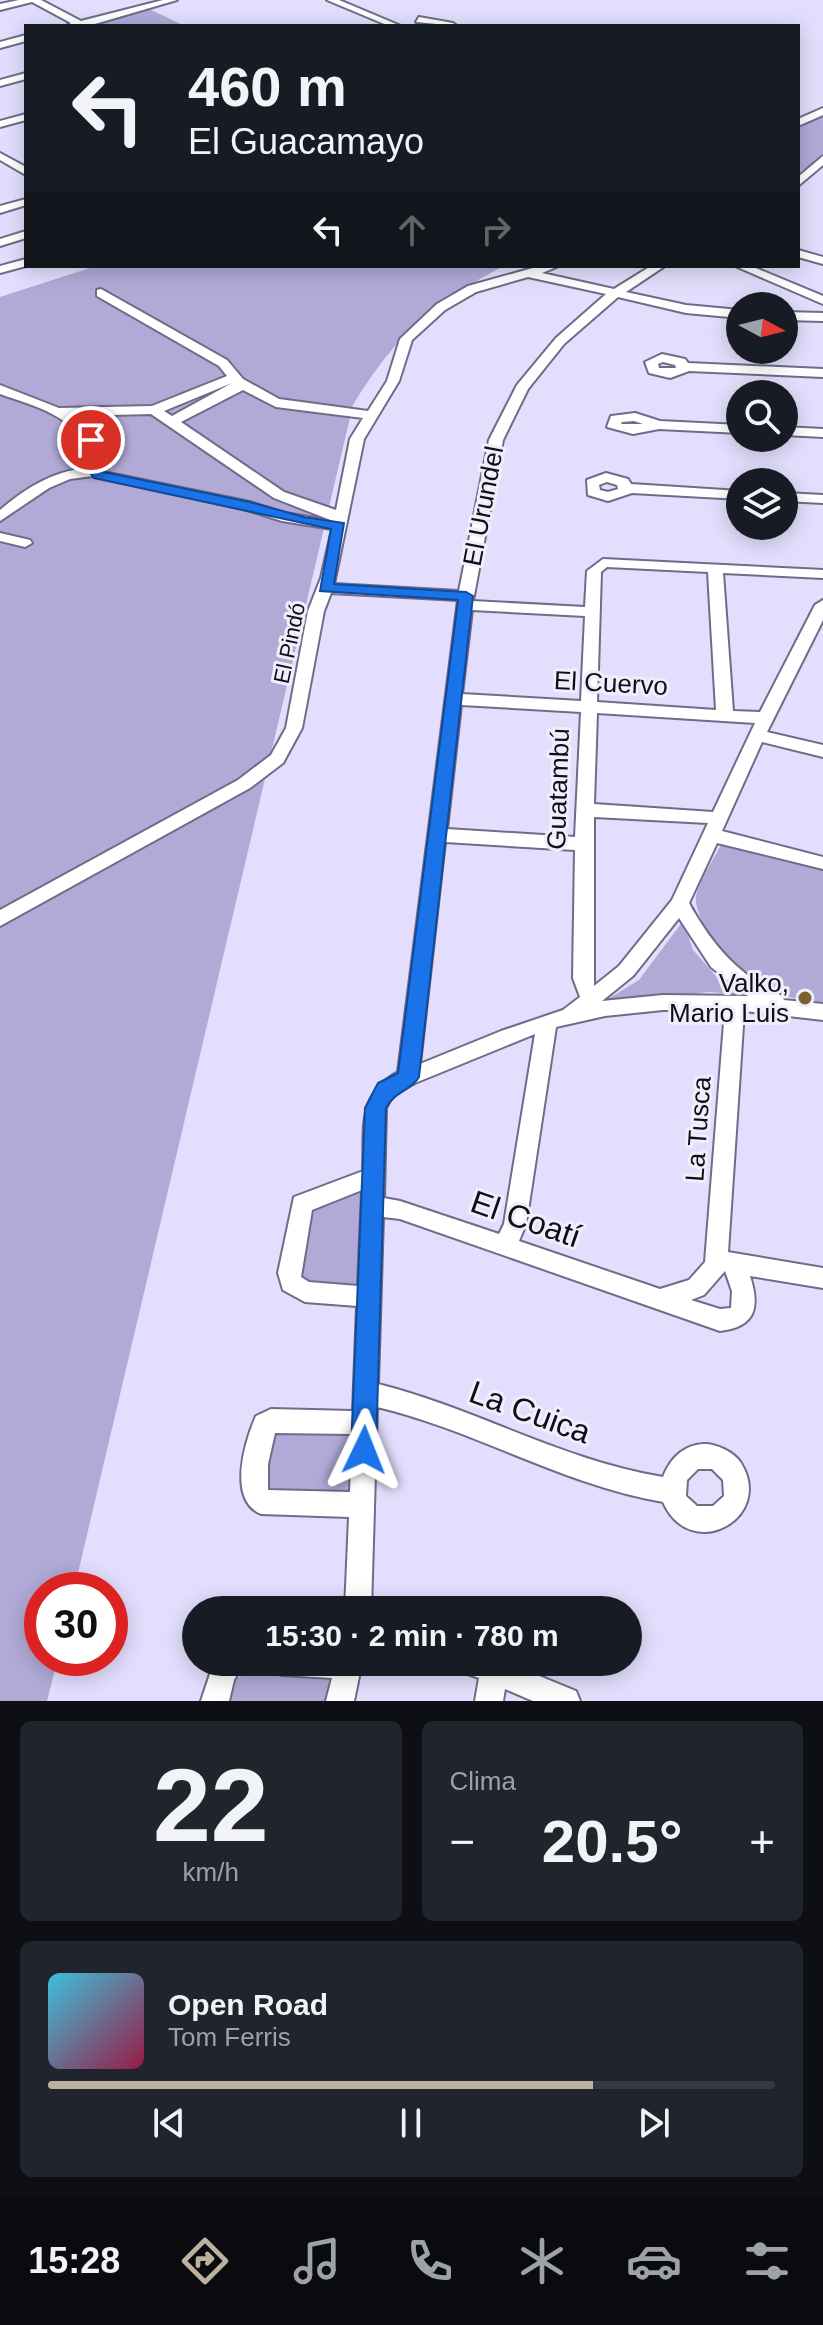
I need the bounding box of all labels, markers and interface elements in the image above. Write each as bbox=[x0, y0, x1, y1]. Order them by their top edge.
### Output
text: 460 m bbox=[188, 55, 347, 118]
icon: left bbox=[56, 56, 160, 160]
text: El Guacamayo bbox=[188, 121, 424, 162]
icon: left bbox=[306, 208, 350, 252]
icon: ahead bbox=[390, 208, 434, 252]
icon: right bbox=[474, 208, 518, 252]
north arrow bbox=[726, 292, 798, 364]
map controls bbox=[726, 292, 798, 540]
button: search bbox=[726, 380, 798, 452]
pin bbox=[57, 406, 125, 474]
icon: arrive bbox=[69, 418, 113, 462]
street label: El Urundel bbox=[457, 444, 509, 568]
button: layers bbox=[726, 468, 798, 540]
street label: El Pindó bbox=[269, 600, 310, 686]
street label: El Cuervo bbox=[553, 665, 669, 701]
street label: Guatambú bbox=[541, 728, 575, 850]
place label: Valko, Mario Luis bbox=[669, 968, 789, 1028]
marker: Valko, Mario Luis bbox=[796, 989, 814, 1007]
street label: La Tusca bbox=[679, 1075, 717, 1183]
street label: El Coatí bbox=[466, 1183, 586, 1255]
street label: La Cuica bbox=[465, 1373, 596, 1451]
position arrow bbox=[322, 1408, 406, 1492]
speed limit sign: 30 bbox=[24, 1572, 128, 1676]
text: 15:30 · 2 min · 780 m bbox=[265, 1619, 559, 1652]
text: 22 bbox=[153, 1747, 269, 1863]
text: Clima bbox=[450, 1766, 516, 1796]
text: 20.5° bbox=[542, 1808, 683, 1875]
text: − bbox=[450, 1817, 475, 1866]
text: + bbox=[749, 1817, 775, 1866]
text: km/h bbox=[183, 1857, 239, 1887]
text: Open Road bbox=[168, 1988, 328, 2021]
text: Tom Ferris bbox=[168, 2022, 291, 2052]
icon: previous bbox=[147, 2101, 191, 2145]
icon: pause bbox=[389, 2101, 433, 2145]
icon: next bbox=[632, 2101, 676, 2145]
icon: directions bbox=[177, 2233, 233, 2289]
icon: music bbox=[289, 2233, 345, 2289]
icon: phone bbox=[402, 2233, 458, 2289]
icon: climate bbox=[514, 2233, 570, 2289]
icon: car bbox=[626, 2233, 682, 2289]
icon: filters bbox=[739, 2233, 795, 2289]
text: 15:28 bbox=[28, 2240, 120, 2281]

